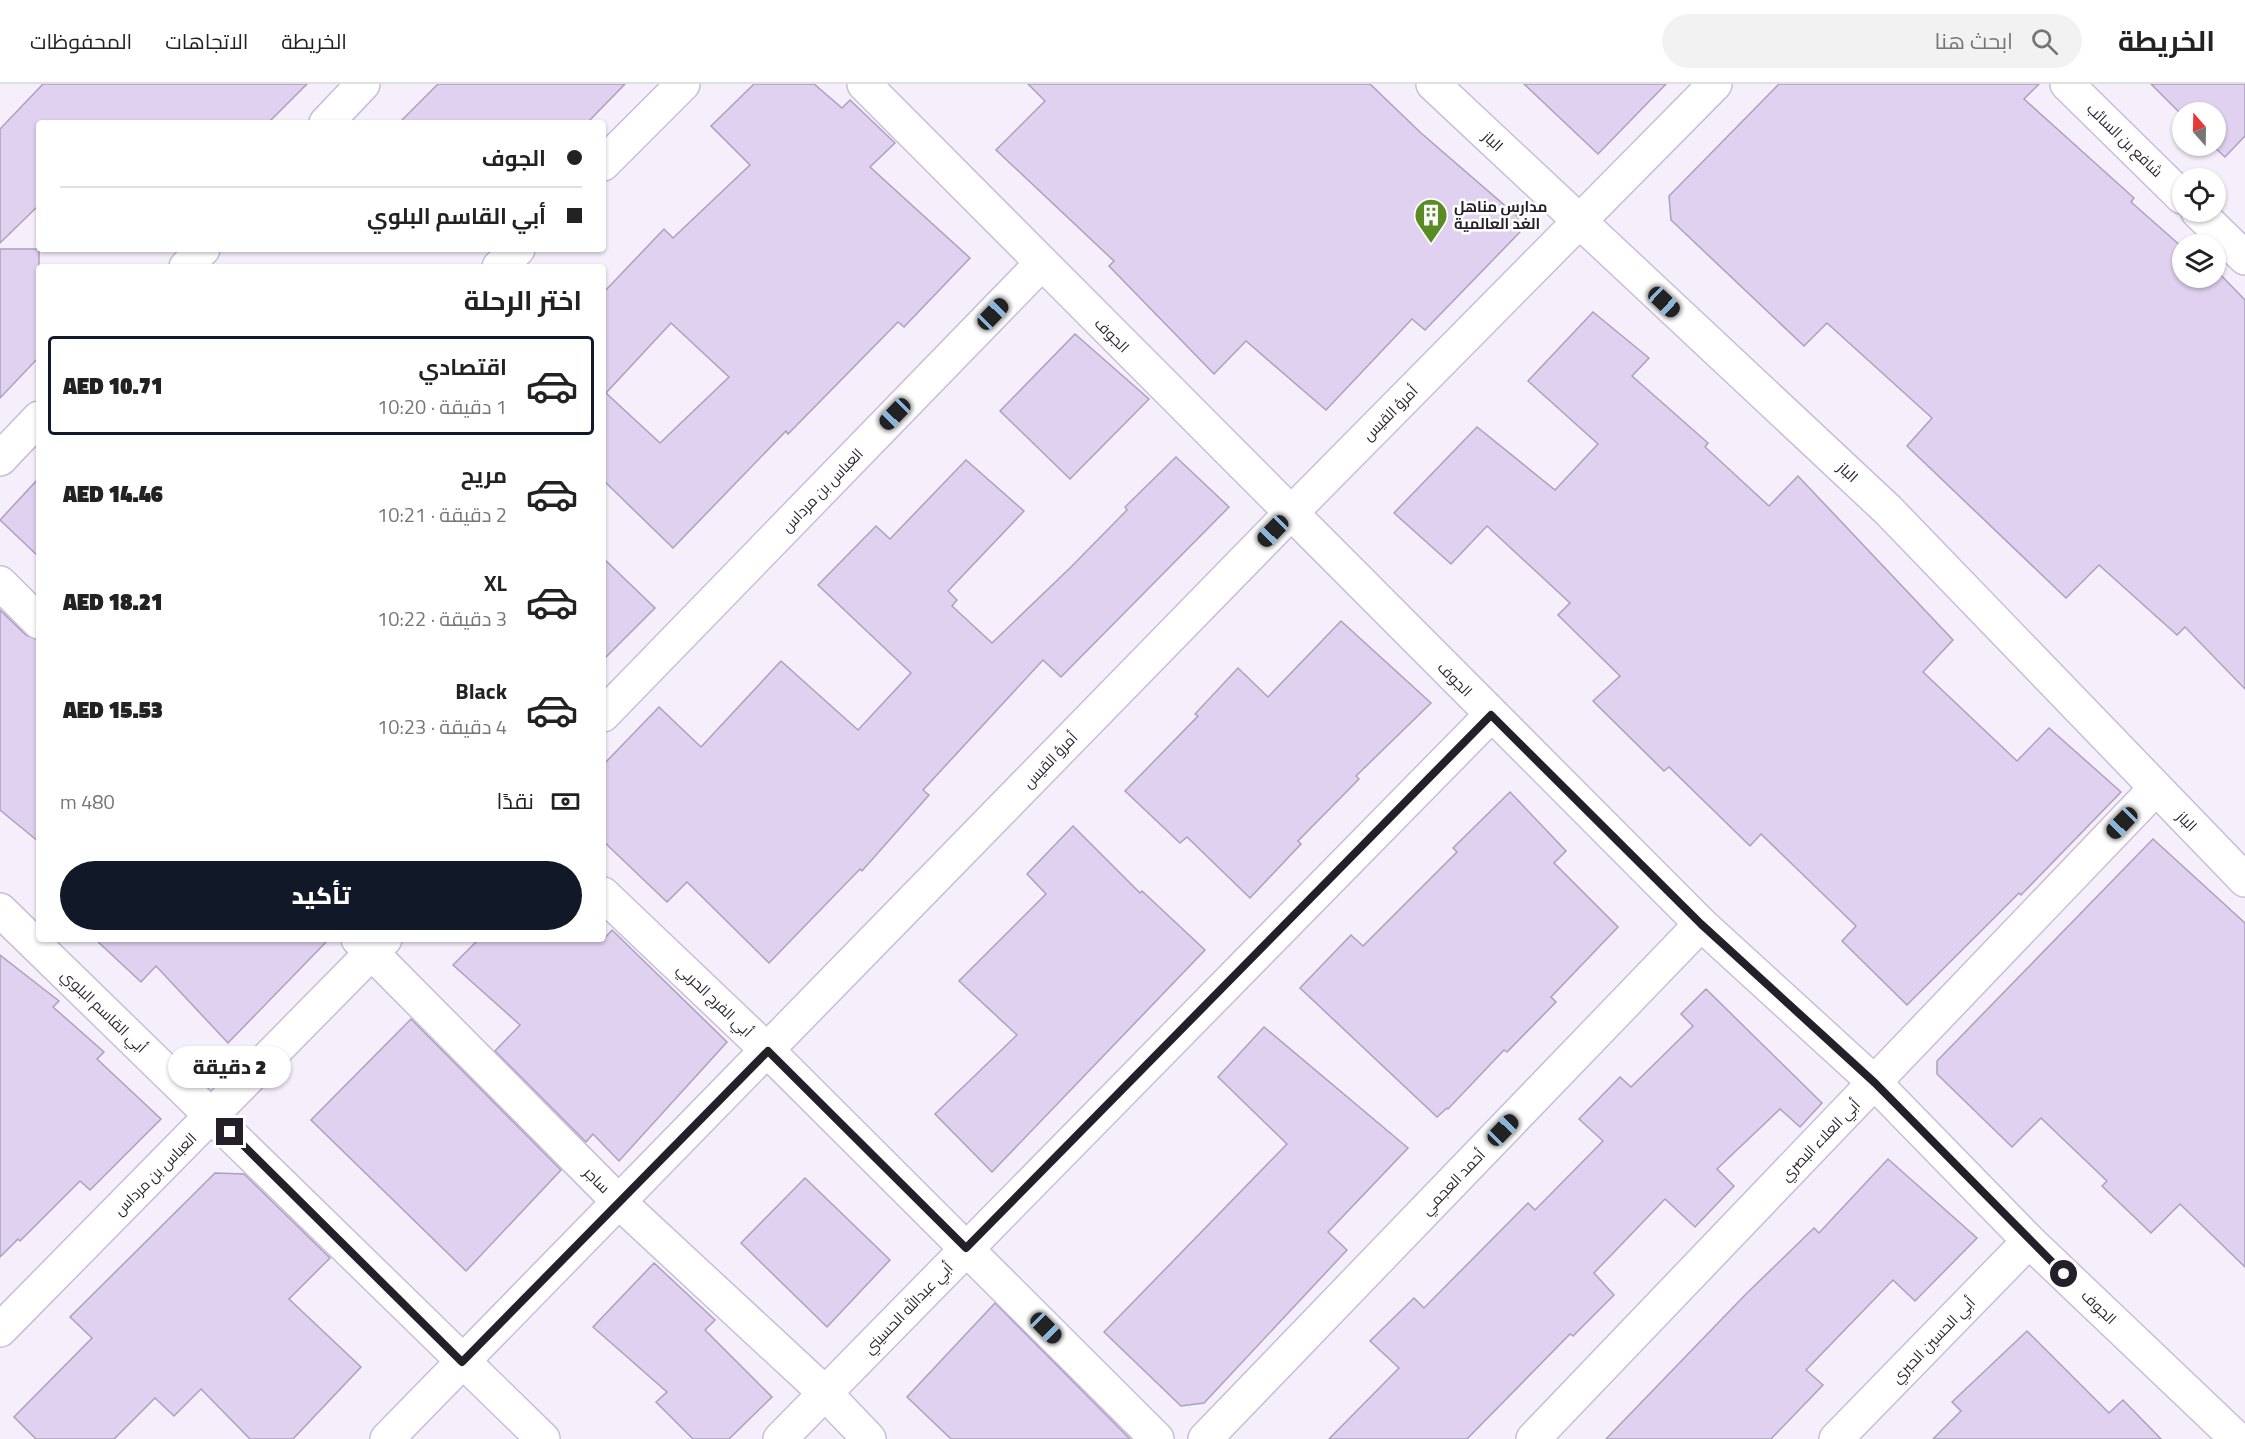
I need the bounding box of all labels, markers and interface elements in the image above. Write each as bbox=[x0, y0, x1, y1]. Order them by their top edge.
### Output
search box bbox=[1662, 14, 2082, 68]
text: الخريطة bbox=[2118, 19, 2215, 62]
text: ابحث هنا bbox=[1935, 24, 2013, 58]
text: المحفوظات bbox=[30, 25, 132, 57]
text: الاتجاهات bbox=[165, 25, 248, 57]
text: الخريطة bbox=[281, 25, 347, 57]
icon: search bbox=[2028, 25, 2061, 58]
street label: شافع بن السائب bbox=[2082, 98, 2168, 182]
north arrow bbox=[2172, 102, 2226, 156]
map controls bbox=[2172, 102, 2226, 288]
street label: الباز bbox=[1477, 125, 1509, 157]
text: الجوف bbox=[482, 141, 546, 175]
button: locate bbox=[2172, 168, 2226, 222]
place label: مدارس مناهل الغد العالمية bbox=[1454, 195, 1547, 235]
building icon: مدارس مناهل الغد العالمية bbox=[1413, 197, 1449, 244]
text: أبي القاسم البلوي bbox=[367, 199, 546, 233]
button: layers bbox=[2172, 234, 2226, 288]
text: اختر الرحلة bbox=[464, 279, 582, 320]
car bbox=[1645, 283, 1683, 321]
car bbox=[974, 295, 1012, 333]
street label: الجوف bbox=[1089, 312, 1135, 358]
text: اقتصادي bbox=[418, 350, 507, 384]
icon: car bbox=[525, 359, 579, 413]
text: AED 10.71 bbox=[63, 369, 163, 403]
street label: أمرؤ القيس bbox=[1357, 380, 1423, 446]
text: 1 دقيقة · 10:20 bbox=[377, 391, 507, 422]
car bbox=[876, 395, 914, 433]
street label: العباس بن مرداس bbox=[776, 443, 868, 537]
street label: الباز bbox=[1832, 456, 1864, 488]
text: مريح bbox=[461, 458, 507, 492]
icon: car bbox=[525, 467, 579, 521]
text: AED 14.46 bbox=[63, 477, 163, 511]
text: 2 دقيقة · 10:21 bbox=[377, 499, 507, 530]
car bbox=[1254, 512, 1292, 550]
text: XL bbox=[484, 566, 507, 600]
icon: car bbox=[525, 575, 579, 629]
text: AED 18.21 bbox=[63, 585, 163, 619]
text: 3 دقيقة · 10:22 bbox=[377, 603, 507, 634]
street label: الجوف bbox=[1432, 656, 1478, 702]
text: Black bbox=[455, 674, 507, 708]
icon: car bbox=[525, 683, 579, 737]
text: AED 15.53 bbox=[63, 693, 163, 727]
text: 4 دقيقة · 10:23 bbox=[377, 711, 507, 742]
street label: أمرؤ القيس bbox=[1017, 727, 1083, 793]
text: نقدًا bbox=[496, 784, 534, 818]
icon: cash bbox=[549, 785, 582, 818]
text: 480 m bbox=[60, 786, 115, 817]
car bbox=[2103, 804, 2141, 842]
street label: الباز bbox=[2171, 805, 2203, 837]
button: تأكيد bbox=[60, 861, 582, 930]
street label: أبي الفرج الحربي bbox=[671, 958, 758, 1043]
street label: أبي القاسم البلوي bbox=[55, 964, 152, 1059]
callout: 2 دقيقة bbox=[168, 1045, 292, 1087]
text: 2 دقيقة bbox=[193, 1051, 266, 1082]
street label: أبي العلاء البصري bbox=[1775, 1094, 1866, 1187]
car bbox=[1484, 1111, 1522, 1149]
route end bbox=[216, 1118, 243, 1145]
street label: العباس بن مرداس bbox=[108, 1127, 202, 1221]
street label: أحمد العجمي bbox=[1416, 1144, 1491, 1221]
street label: ساجر bbox=[578, 1161, 616, 1199]
street label: أبي عبدالله الحسيني bbox=[858, 1257, 959, 1360]
route start bbox=[2050, 1260, 2077, 1287]
street label: الجوف bbox=[2076, 1284, 2122, 1330]
street label: أبي الحسين الحبري bbox=[1886, 1292, 1981, 1389]
car bbox=[1027, 1309, 1065, 1347]

